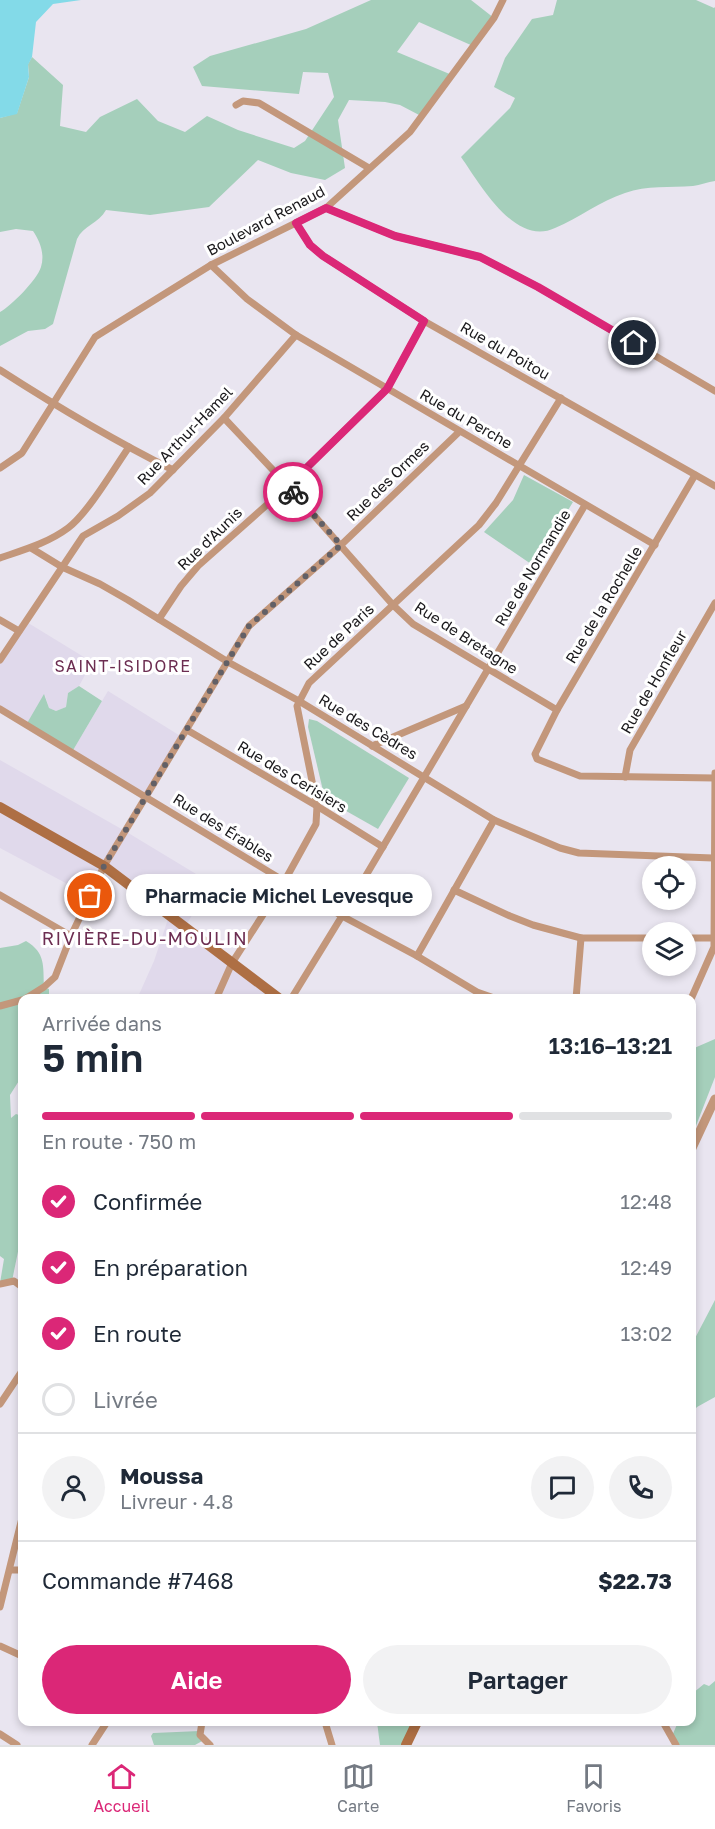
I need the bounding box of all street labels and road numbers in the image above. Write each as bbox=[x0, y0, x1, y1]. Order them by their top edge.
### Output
street label: Boulevard Renaud bbox=[203, 181, 328, 259]
street label: Rue du Poitou bbox=[458, 317, 553, 383]
street label: Rue Arthur-Hamel bbox=[133, 382, 236, 488]
street label: Rue du Perche bbox=[417, 384, 516, 452]
street label: Rue des Ormes bbox=[342, 436, 432, 524]
street label: Rue d'Aunis bbox=[173, 503, 245, 574]
street label: Rue de Normandie bbox=[490, 506, 574, 629]
street label: Rue de la Rochelle bbox=[561, 542, 645, 666]
street label: Rue de Bretagne bbox=[412, 597, 522, 677]
street label: Rue de Paris bbox=[300, 599, 377, 673]
street label: Rue de Honfleur bbox=[616, 626, 690, 736]
street label: Rue des Cèdres bbox=[316, 690, 421, 763]
street label: Rue des Cerisiers bbox=[235, 736, 350, 816]
street label: Rue des Érables bbox=[170, 789, 277, 865]

